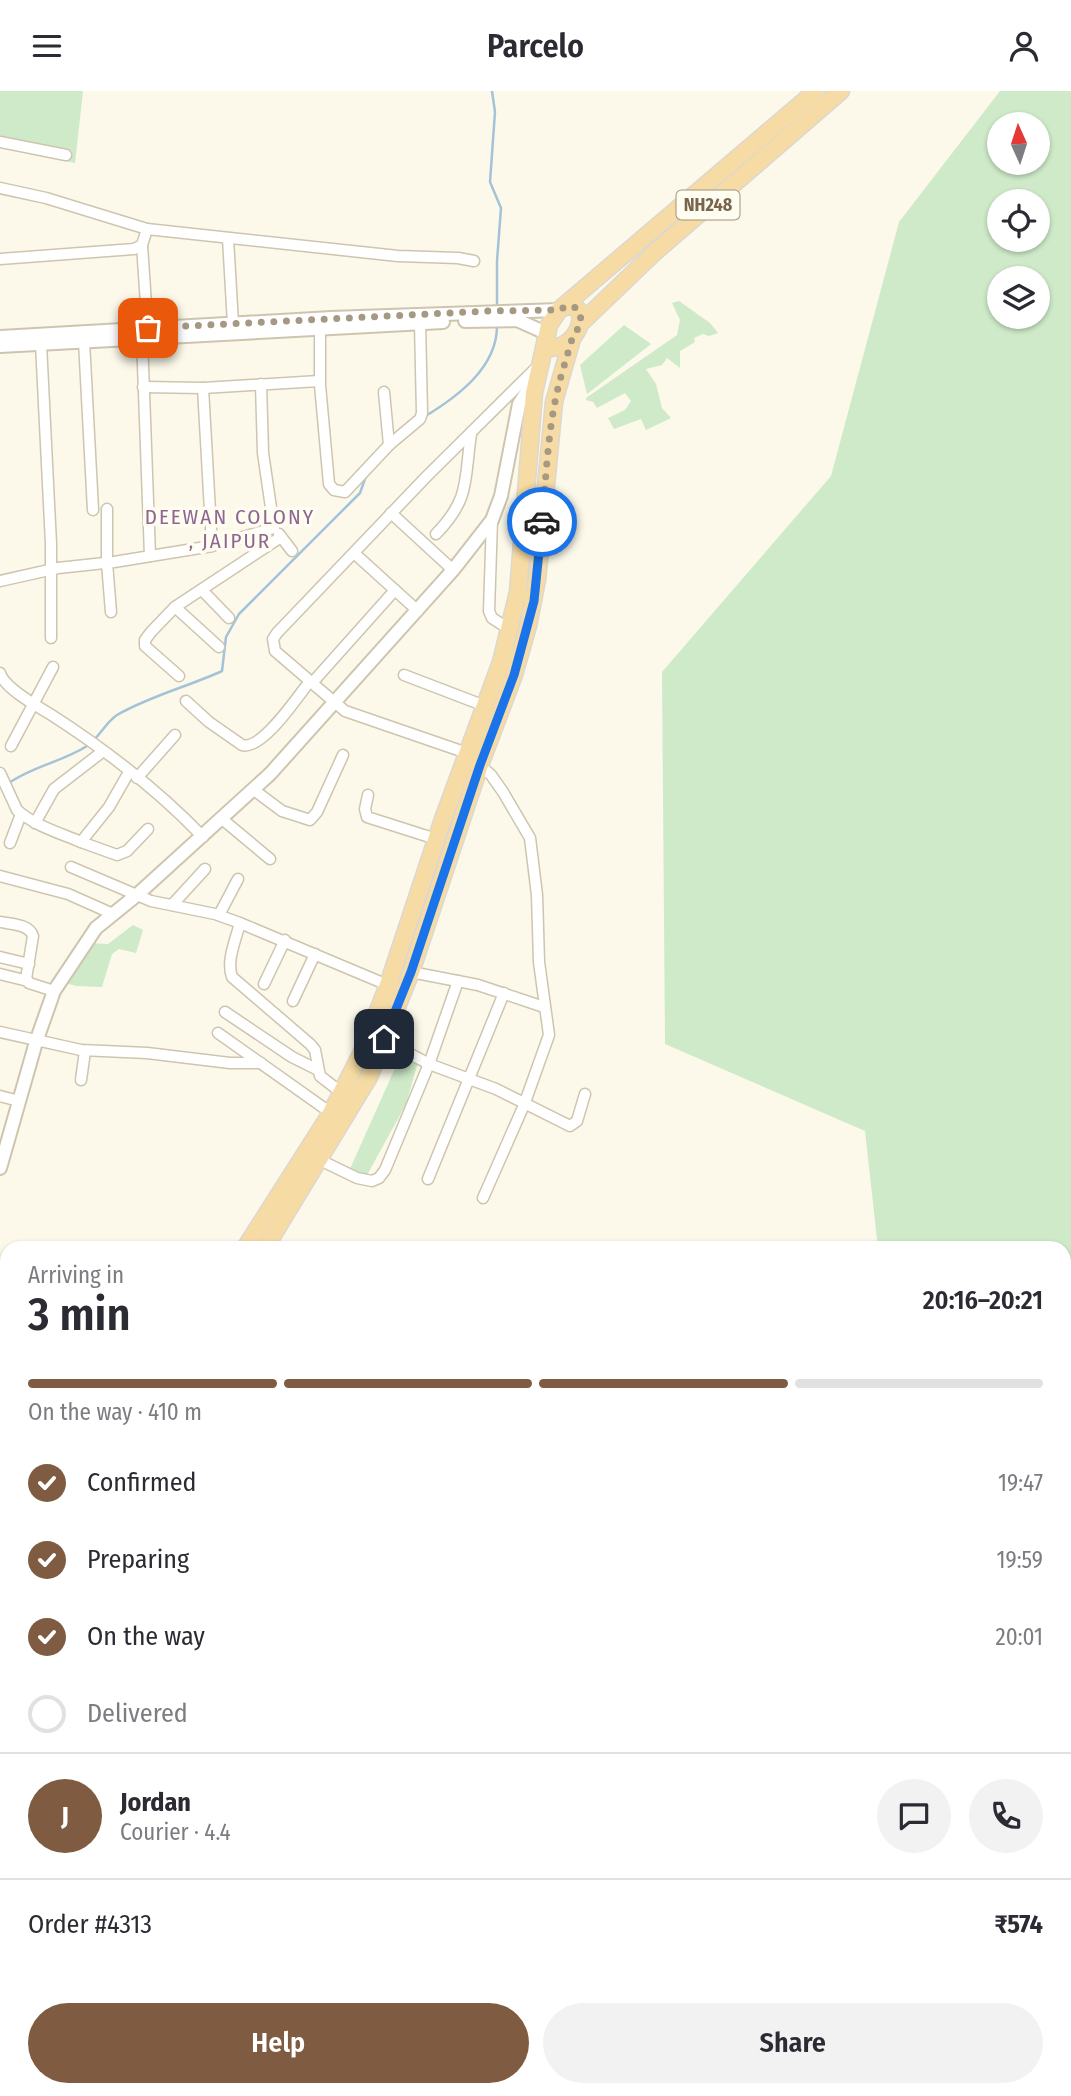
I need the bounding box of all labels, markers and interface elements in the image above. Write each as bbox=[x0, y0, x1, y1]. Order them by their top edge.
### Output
icon: menu bbox=[28, 27, 66, 65]
text: Parcelo bbox=[487, 27, 584, 65]
icon: person bbox=[1005, 27, 1043, 65]
north arrow bbox=[987, 112, 1050, 175]
map controls bbox=[987, 112, 1050, 329]
button: locate bbox=[987, 189, 1050, 252]
road number: NH248 bbox=[676, 191, 740, 219]
button: layers bbox=[987, 266, 1050, 329]
pin bbox=[118, 298, 178, 358]
icon: bag bbox=[129, 309, 167, 347]
courier bbox=[507, 487, 577, 557]
icon: car bbox=[523, 503, 561, 541]
district label: DEEWAN COLONY , JAIPUR bbox=[145, 504, 315, 554]
pin bbox=[354, 1009, 414, 1069]
icon: home bbox=[365, 1020, 403, 1058]
text: Arriving in bbox=[28, 1261, 124, 1289]
text: 20:16–20:21 bbox=[923, 1285, 1043, 1316]
text: 3 min bbox=[28, 1287, 131, 1342]
text: On the way · 410 m bbox=[28, 1398, 202, 1426]
icon: check bbox=[28, 1464, 66, 1502]
text: Confirmed bbox=[87, 1467, 197, 1498]
text: 19:47 bbox=[998, 1469, 1043, 1497]
icon: check bbox=[28, 1541, 66, 1579]
text: Preparing bbox=[87, 1544, 189, 1575]
text: 19:59 bbox=[996, 1546, 1043, 1574]
icon: check bbox=[28, 1618, 66, 1656]
text: On the way bbox=[87, 1621, 205, 1652]
text: 20:01 bbox=[996, 1623, 1043, 1651]
text: Delivered bbox=[87, 1698, 188, 1729]
button: chat bbox=[877, 1779, 951, 1853]
button: phone bbox=[969, 1779, 1043, 1853]
text: Jordan bbox=[120, 1787, 191, 1818]
text: J bbox=[61, 1801, 69, 1832]
text: Courier · 4.4 bbox=[120, 1818, 231, 1846]
text: Order #4313 bbox=[28, 1909, 152, 1940]
text: ₹574 bbox=[994, 1909, 1043, 1940]
button: Help bbox=[28, 2003, 529, 2083]
button: Share bbox=[543, 2003, 1043, 2083]

